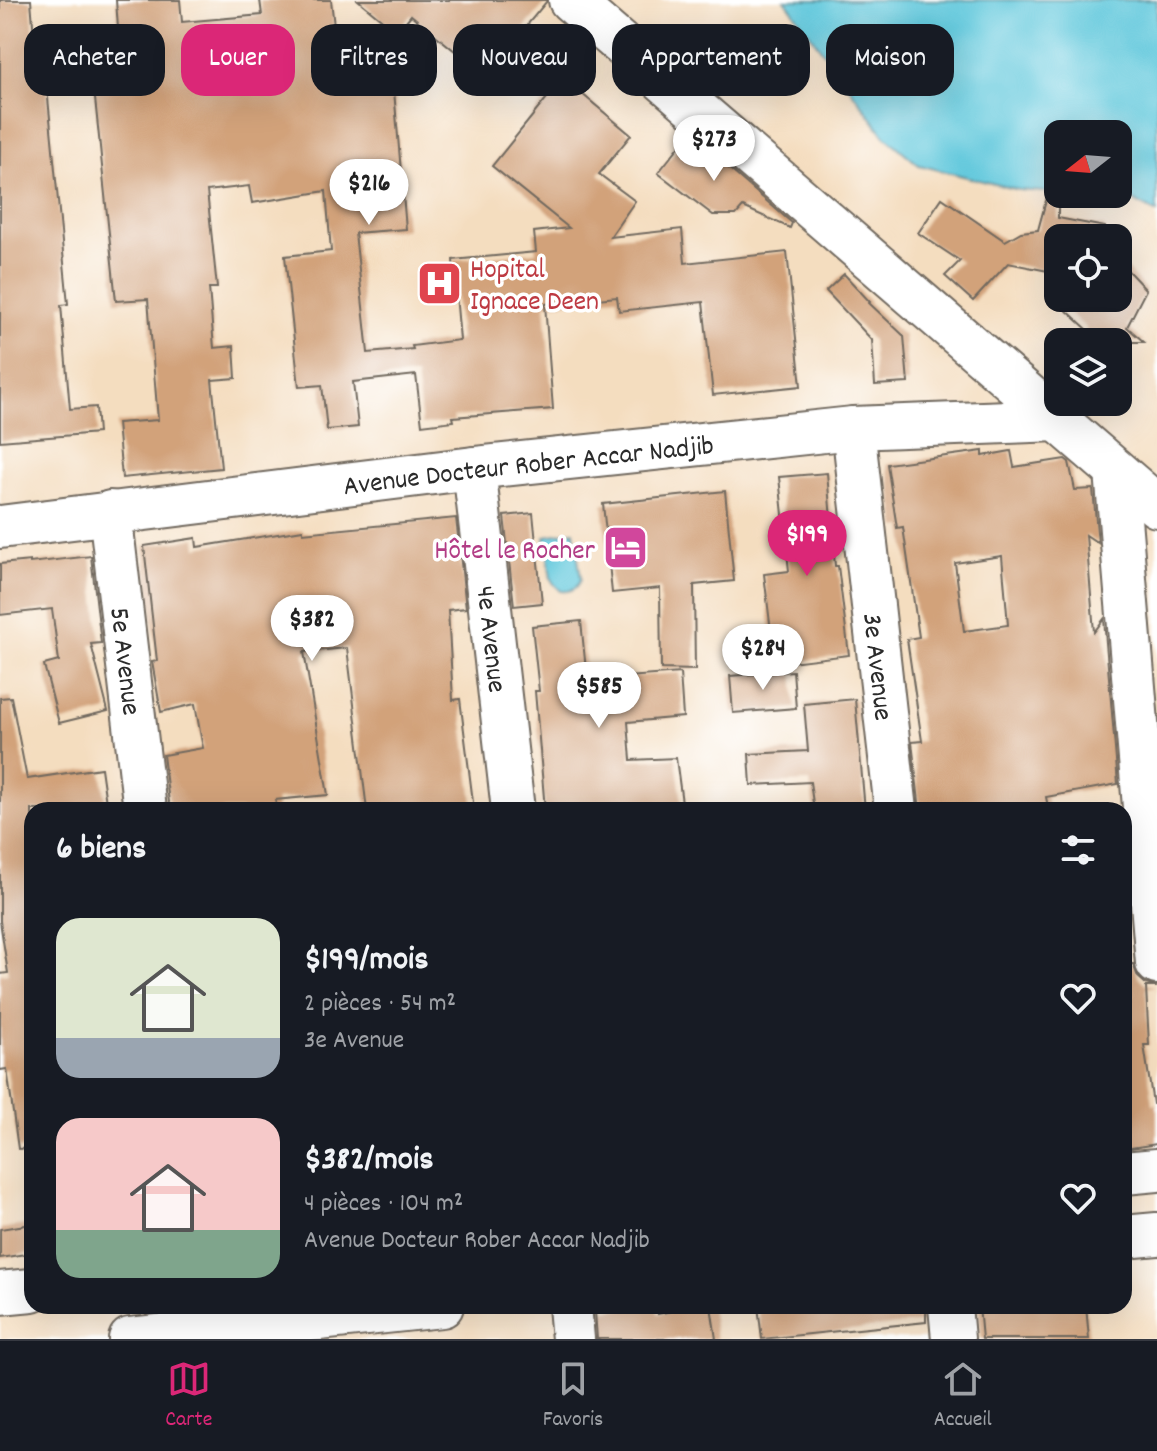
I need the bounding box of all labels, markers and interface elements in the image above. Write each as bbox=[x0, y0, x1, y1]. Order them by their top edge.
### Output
chip: Acheter bbox=[24, 24, 165, 96]
chip: Louer bbox=[181, 24, 295, 96]
chip: Filtres bbox=[311, 24, 437, 96]
chip: Nouveau bbox=[453, 24, 596, 96]
chip: Appartement bbox=[612, 24, 810, 96]
chip: Maison bbox=[826, 24, 954, 96]
pin: $273 bbox=[667, 115, 761, 183]
north arrow bbox=[1044, 120, 1132, 208]
map controls bbox=[1044, 120, 1132, 416]
text: $273 bbox=[691, 122, 737, 159]
pin: $216 bbox=[322, 159, 416, 227]
text: $216 bbox=[348, 166, 390, 203]
button: locate bbox=[1044, 224, 1132, 312]
place label: Hopital Ignace Deen bbox=[470, 252, 599, 324]
hospital icon: Hopital Ignace Deen bbox=[415, 259, 463, 307]
button: layers bbox=[1044, 328, 1132, 416]
street label: Avenue Docteur Rober Accar Nadjib bbox=[341, 428, 716, 509]
pin: $199 bbox=[760, 510, 854, 578]
text: $199 bbox=[786, 517, 828, 554]
hotel icon: Hôtel le Rocher bbox=[602, 524, 650, 572]
place label: Hôtel le Rocher bbox=[434, 533, 596, 573]
street label: 4e Avenue bbox=[463, 584, 514, 695]
pin: $382 bbox=[265, 595, 359, 663]
text: $382 bbox=[289, 602, 335, 639]
street label: 5e Avenue bbox=[96, 605, 149, 718]
street label: 3e Avenue bbox=[849, 611, 901, 723]
pin: $284 bbox=[716, 624, 810, 692]
text: $284 bbox=[740, 631, 786, 668]
pin: $585 bbox=[552, 662, 646, 730]
text: $585 bbox=[575, 669, 623, 706]
text: 6 biens bbox=[56, 826, 146, 875]
icon: filters bbox=[1056, 828, 1100, 872]
text: $199/mois bbox=[304, 937, 429, 986]
icon: home bbox=[120, 950, 216, 1046]
icon: heart bbox=[1056, 976, 1100, 1020]
text: 2 pièces · 54 m² bbox=[304, 986, 456, 1023]
text: 3e Avenue bbox=[304, 1023, 404, 1060]
text: $382/mois bbox=[304, 1137, 434, 1186]
icon: home bbox=[120, 1150, 216, 1246]
icon: heart bbox=[1056, 1176, 1100, 1220]
text: 4 pièces · 104 m² bbox=[304, 1186, 463, 1223]
text: Avenue Docteur Rober Accar Nadjib bbox=[304, 1223, 650, 1260]
tab: Carte bbox=[165, 1357, 212, 1436]
tab: Favoris bbox=[543, 1357, 603, 1436]
tab: Accueil bbox=[934, 1357, 992, 1436]

